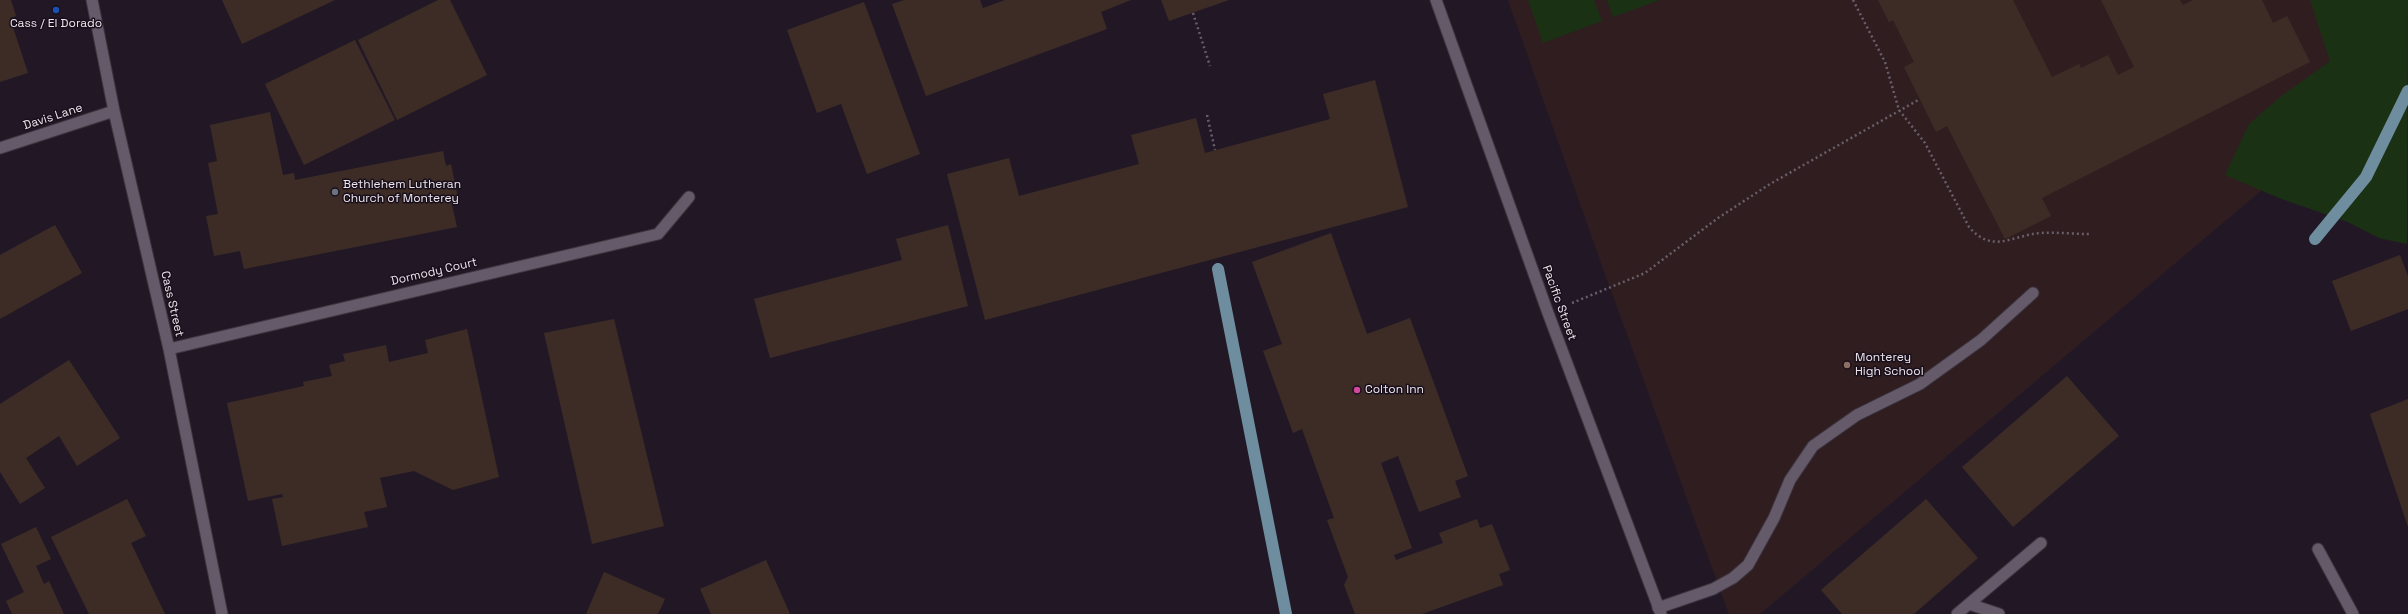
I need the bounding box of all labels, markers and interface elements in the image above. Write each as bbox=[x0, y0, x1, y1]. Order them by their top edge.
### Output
marker: Cass / El Dorado bbox=[51, 5, 61, 15]
place label: Cass / El Dorado bbox=[10, 17, 102, 31]
street label: Davis Lane bbox=[22, 101, 84, 133]
place label: Bethlehem Lutheran Church of Monterey bbox=[343, 178, 461, 206]
marker: Bethlehem Lutheran Church of Monterey bbox=[330, 187, 340, 197]
street label: Dormody Court bbox=[389, 255, 479, 289]
street label: Pacific Street bbox=[1539, 264, 1579, 342]
street label: Cass Street bbox=[157, 270, 187, 338]
place label: Monterey High School bbox=[1855, 351, 1924, 379]
marker: Monterey High School bbox=[1842, 360, 1852, 370]
place label: Colton Inn bbox=[1365, 383, 1424, 397]
marker: Colton Inn bbox=[1352, 385, 1362, 395]

